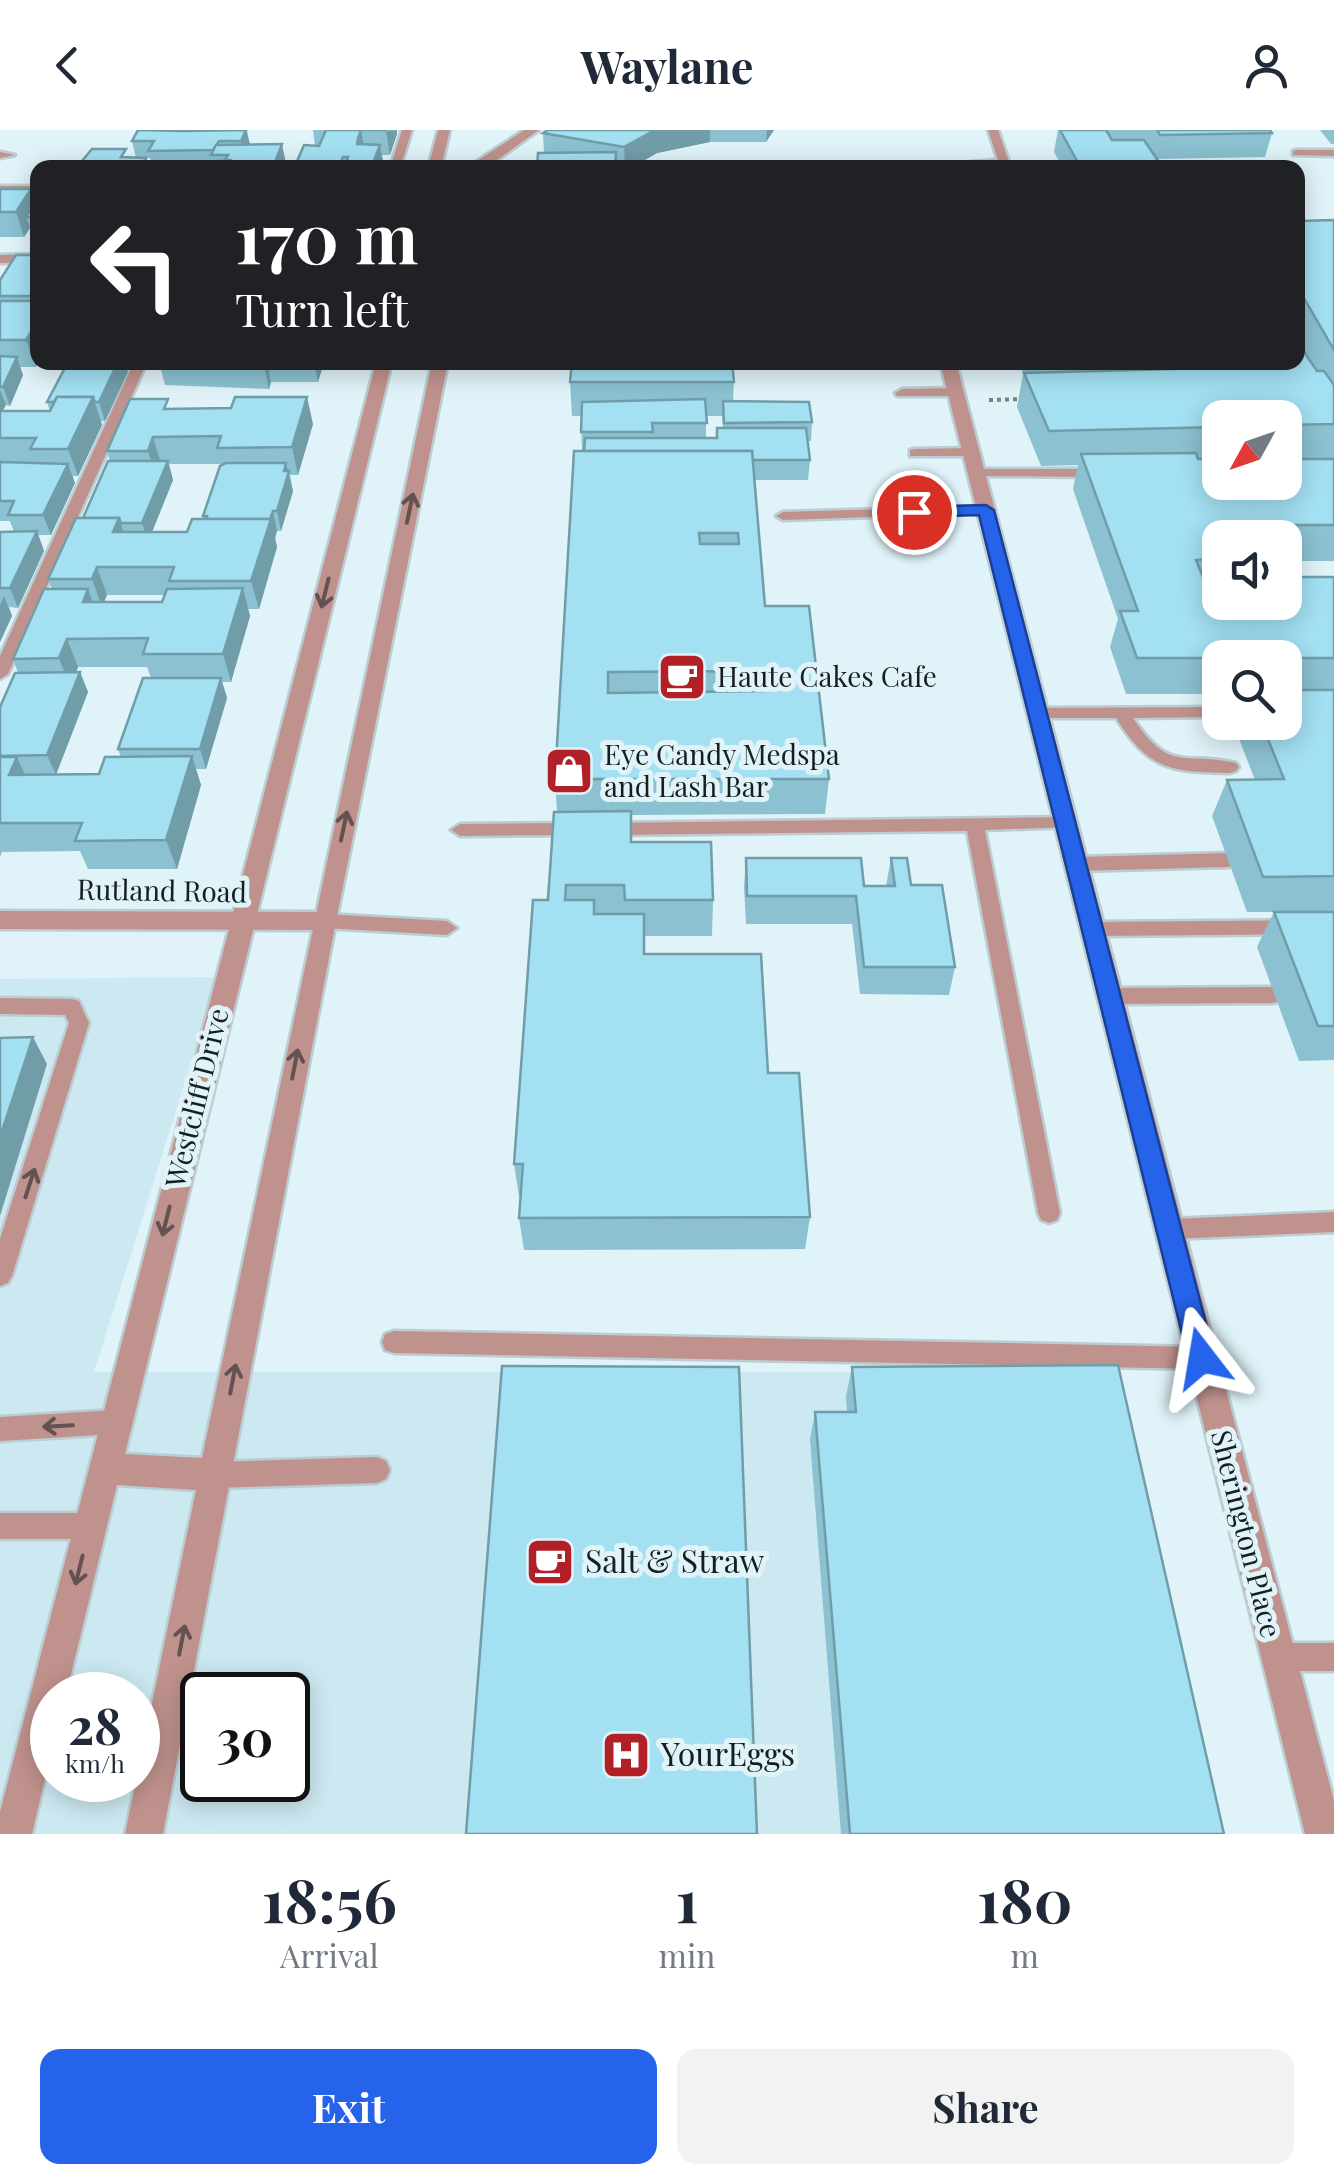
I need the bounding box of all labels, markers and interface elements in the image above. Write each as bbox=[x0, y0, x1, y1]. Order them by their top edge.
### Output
text: Waylane bbox=[580, 35, 754, 95]
icon: back bbox=[40, 38, 95, 93]
icon: person bbox=[1239, 38, 1294, 93]
text: 170 m bbox=[235, 188, 418, 282]
icon: left bbox=[70, 200, 200, 330]
text: Turn left bbox=[235, 278, 409, 338]
north arrow bbox=[1202, 400, 1302, 500]
map controls bbox=[1202, 400, 1302, 740]
pin bbox=[872, 470, 957, 555]
icon: arrive bbox=[887, 485, 942, 540]
one-way arrow bbox=[402, 493, 420, 525]
button: sound bbox=[1202, 520, 1302, 620]
one-way arrow bbox=[315, 577, 334, 608]
button: search bbox=[1202, 640, 1302, 740]
cafe icon: Haute Cakes Cafe bbox=[656, 651, 708, 703]
place label: Haute Cakes Cafe bbox=[717, 657, 937, 694]
place label: Eye Candy Medspa and Lash Bar bbox=[604, 735, 840, 804]
shop icon: Eye Candy Medspa and Lash Bar bbox=[543, 745, 595, 797]
one-way arrow bbox=[335, 811, 354, 843]
street label: Rutland Road bbox=[77, 870, 247, 909]
street label: Westcliff Drive bbox=[155, 1004, 236, 1192]
one-way arrow bbox=[287, 1049, 306, 1081]
one-way arrow bbox=[23, 1168, 41, 1200]
one-way arrow bbox=[156, 1204, 174, 1236]
position arrow bbox=[1150, 1306, 1254, 1410]
one-way arrow bbox=[225, 1364, 244, 1396]
one-way arrow bbox=[42, 1417, 74, 1436]
street label: Sherington Place bbox=[1204, 1426, 1291, 1641]
cafe icon: Salt & Straw bbox=[524, 1536, 576, 1588]
place label: Salt & Straw bbox=[585, 1538, 764, 1581]
one-way arrow bbox=[68, 1554, 87, 1585]
one-way arrow bbox=[173, 1624, 192, 1656]
speed limit sign: 30 bbox=[180, 1672, 310, 1802]
text: 28 bbox=[68, 1691, 122, 1758]
hospital icon: YourEggs bbox=[600, 1729, 652, 1781]
place label: YourEggs bbox=[660, 1731, 795, 1774]
text: km/h bbox=[65, 1746, 125, 1779]
text: 18:56 bbox=[262, 1858, 397, 1938]
text: 1 bbox=[675, 1858, 698, 1938]
text: 180 bbox=[977, 1858, 1072, 1938]
text: Arrival bbox=[280, 1933, 379, 1976]
text: min bbox=[659, 1933, 715, 1976]
text: m bbox=[1010, 1933, 1039, 1976]
button: Exit bbox=[40, 2049, 657, 2164]
button: Share bbox=[677, 2049, 1294, 2164]

